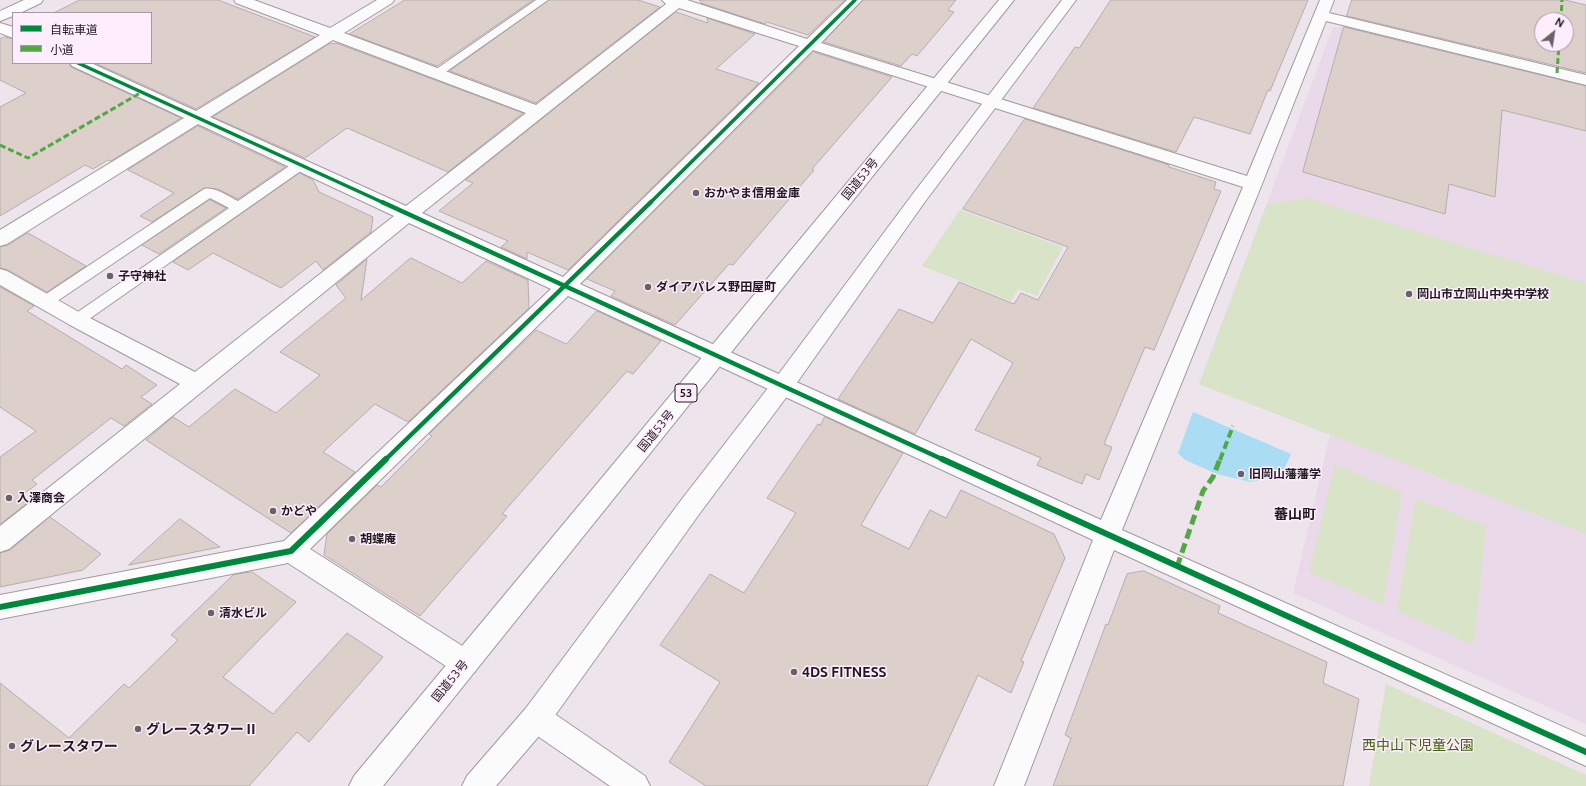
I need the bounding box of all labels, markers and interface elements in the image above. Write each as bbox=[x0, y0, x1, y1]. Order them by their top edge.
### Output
legend bbox=[12, 12, 152, 64]
north arrow bbox=[1534, 12, 1574, 52]
text: N bbox=[1553, 15, 1566, 30]
text: 自転車道 bbox=[50, 23, 98, 36]
text: 小道 bbox=[50, 43, 74, 56]
street label: 国道53号 bbox=[839, 155, 881, 203]
place label: おかやま信用金庫 bbox=[704, 186, 800, 200]
marker: おかやま信用金庫 bbox=[691, 188, 701, 198]
place label: 子守神社 bbox=[118, 269, 166, 283]
marker: 子守神社 bbox=[105, 271, 115, 281]
place label: ダイアパレス野田屋町 bbox=[656, 280, 776, 294]
marker: ダイアパレス野田屋町 bbox=[643, 282, 653, 292]
place label: 岡山市立岡山中央中学校 bbox=[1417, 287, 1549, 301]
marker: 岡山市立岡山中央中学校 bbox=[1404, 289, 1414, 299]
road number: 53 bbox=[675, 384, 697, 402]
street label: 国道53号 bbox=[635, 407, 677, 455]
place label: 旧岡山藩藩学 bbox=[1249, 467, 1321, 481]
marker: 旧岡山藩藩学 bbox=[1236, 469, 1246, 479]
place label: 入澤商会 bbox=[17, 491, 65, 505]
marker: 入澤商会 bbox=[4, 493, 14, 503]
place label: かどや bbox=[281, 504, 317, 518]
marker: かどや bbox=[268, 506, 278, 516]
district label: 蕃山町 bbox=[1274, 506, 1316, 522]
place label: 胡蝶庵 bbox=[360, 532, 396, 546]
marker: 胡蝶庵 bbox=[347, 534, 357, 544]
place label: 清水ビル bbox=[219, 606, 267, 620]
marker: 清水ビル bbox=[206, 608, 216, 618]
street label: 国道53号 bbox=[429, 657, 471, 705]
place label: 4DS FITNESS bbox=[802, 664, 887, 680]
marker: 4DS FITNESS bbox=[789, 667, 799, 677]
place label: グレースタワーⅡ bbox=[146, 721, 258, 737]
marker: グレースタワーⅡ bbox=[133, 724, 143, 734]
park label: 西中山下児童公園 bbox=[1362, 737, 1474, 753]
place label: グレースタワー bbox=[20, 738, 118, 754]
marker: グレースタワー bbox=[7, 741, 17, 751]

